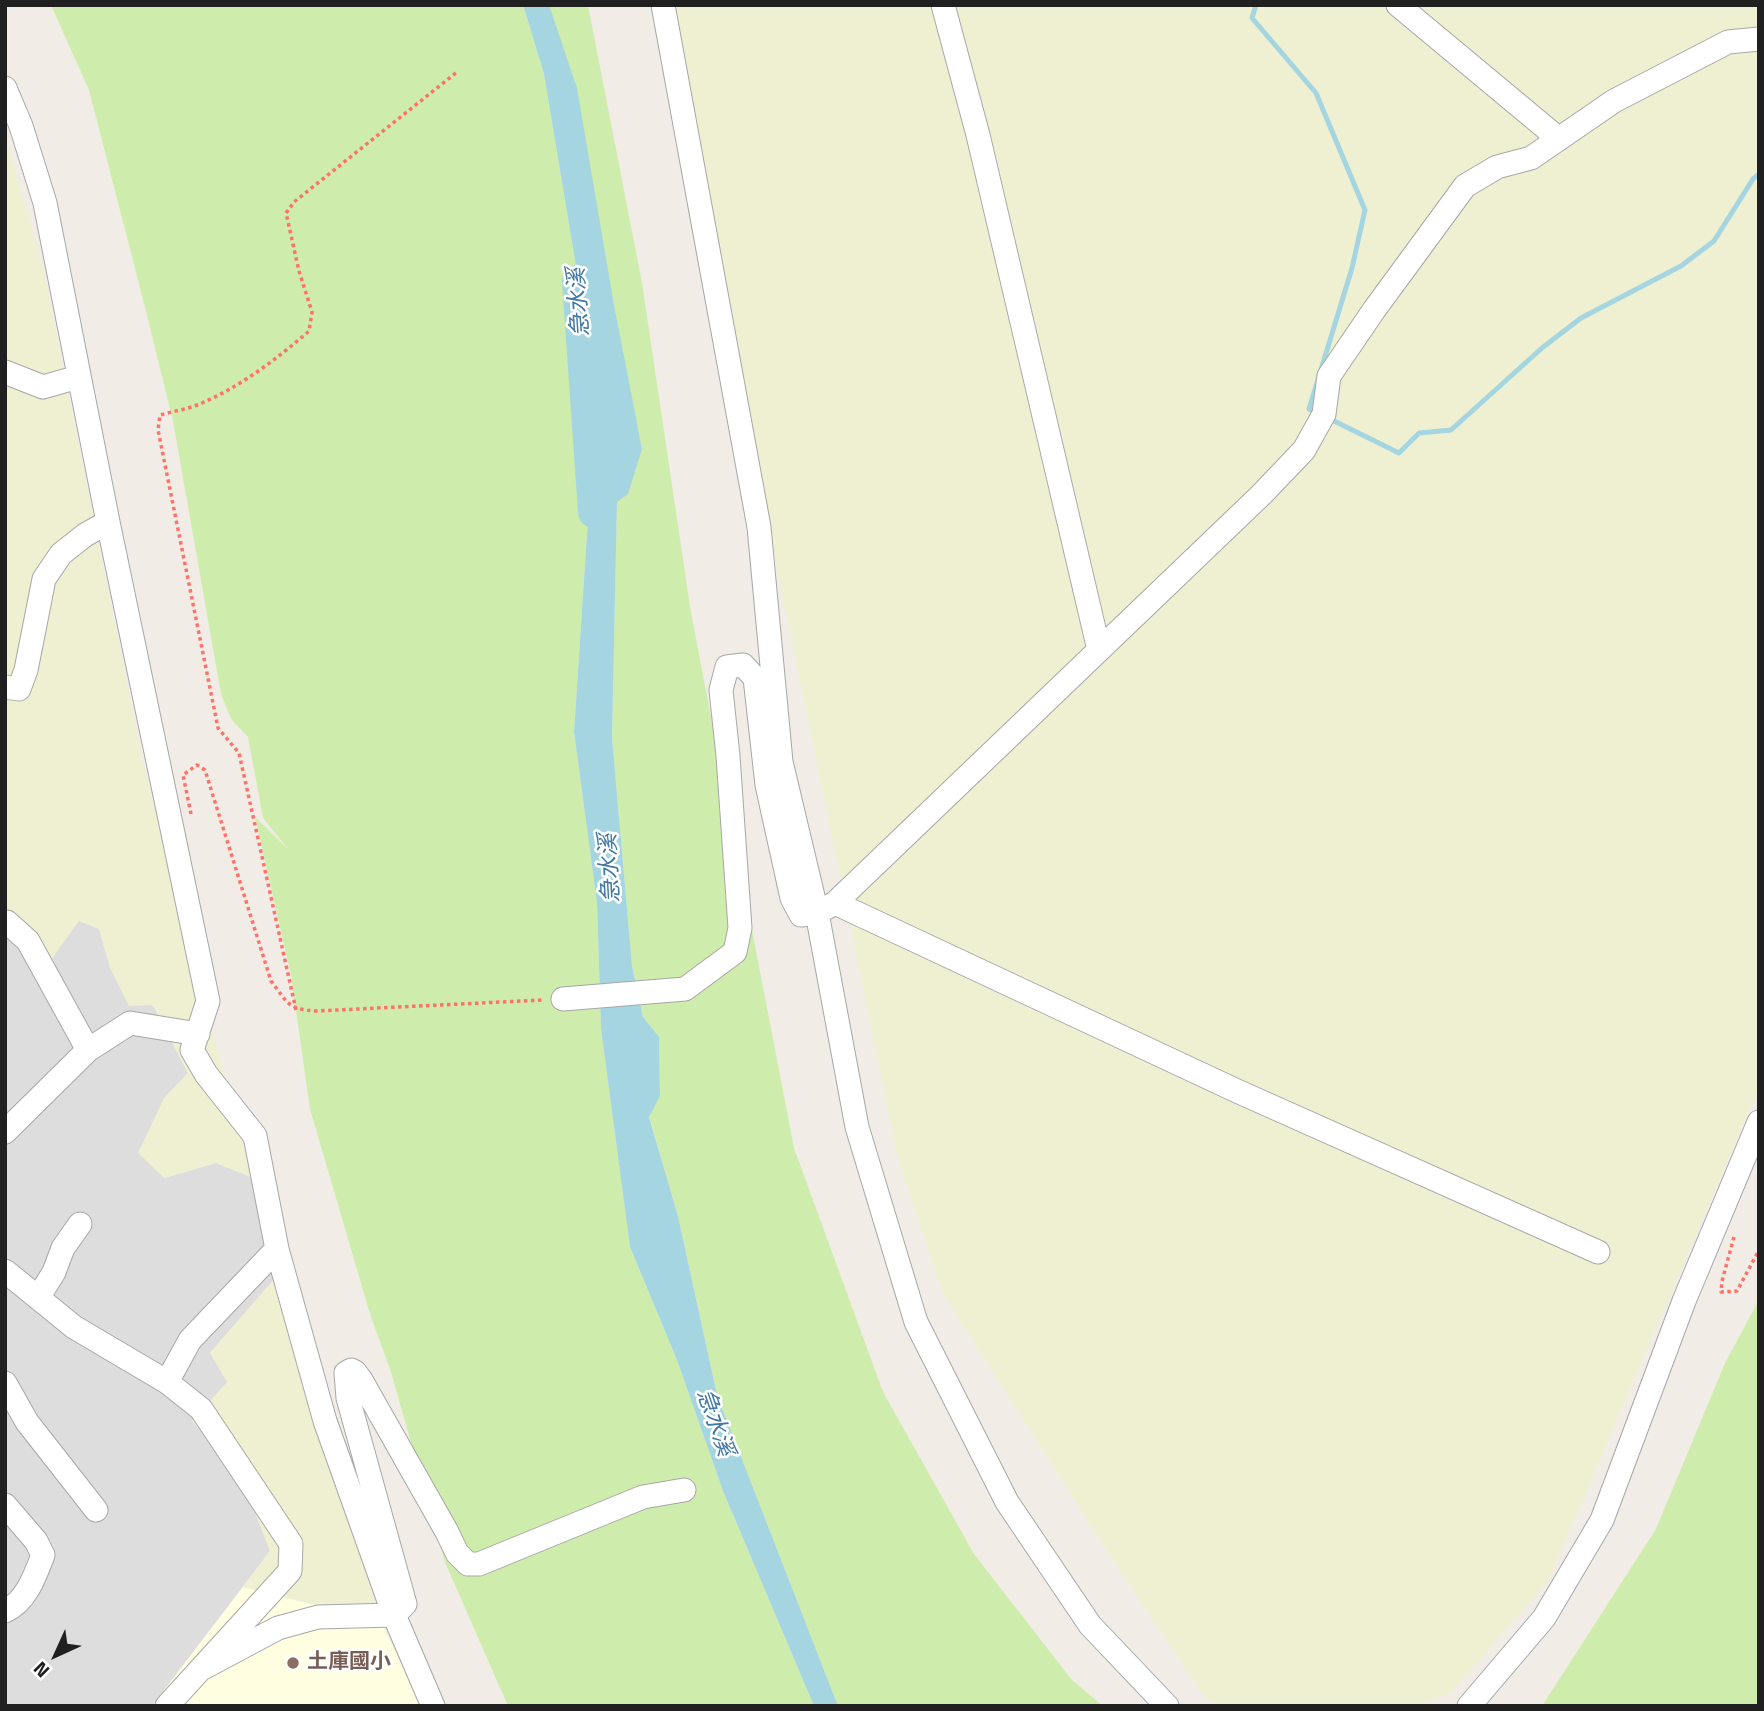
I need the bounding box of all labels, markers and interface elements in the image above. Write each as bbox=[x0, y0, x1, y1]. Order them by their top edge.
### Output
water label: 急水溪 bbox=[564, 267, 596, 337]
water label: 急水溪 bbox=[595, 833, 627, 903]
water label: 急水溪 bbox=[690, 1386, 738, 1460]
north arrow bbox=[21, 1620, 91, 1690]
place label: 土庫國小 bbox=[307, 1650, 391, 1676]
text: N bbox=[26, 1655, 56, 1685]
marker: 土庫國小 bbox=[285, 1655, 301, 1671]

